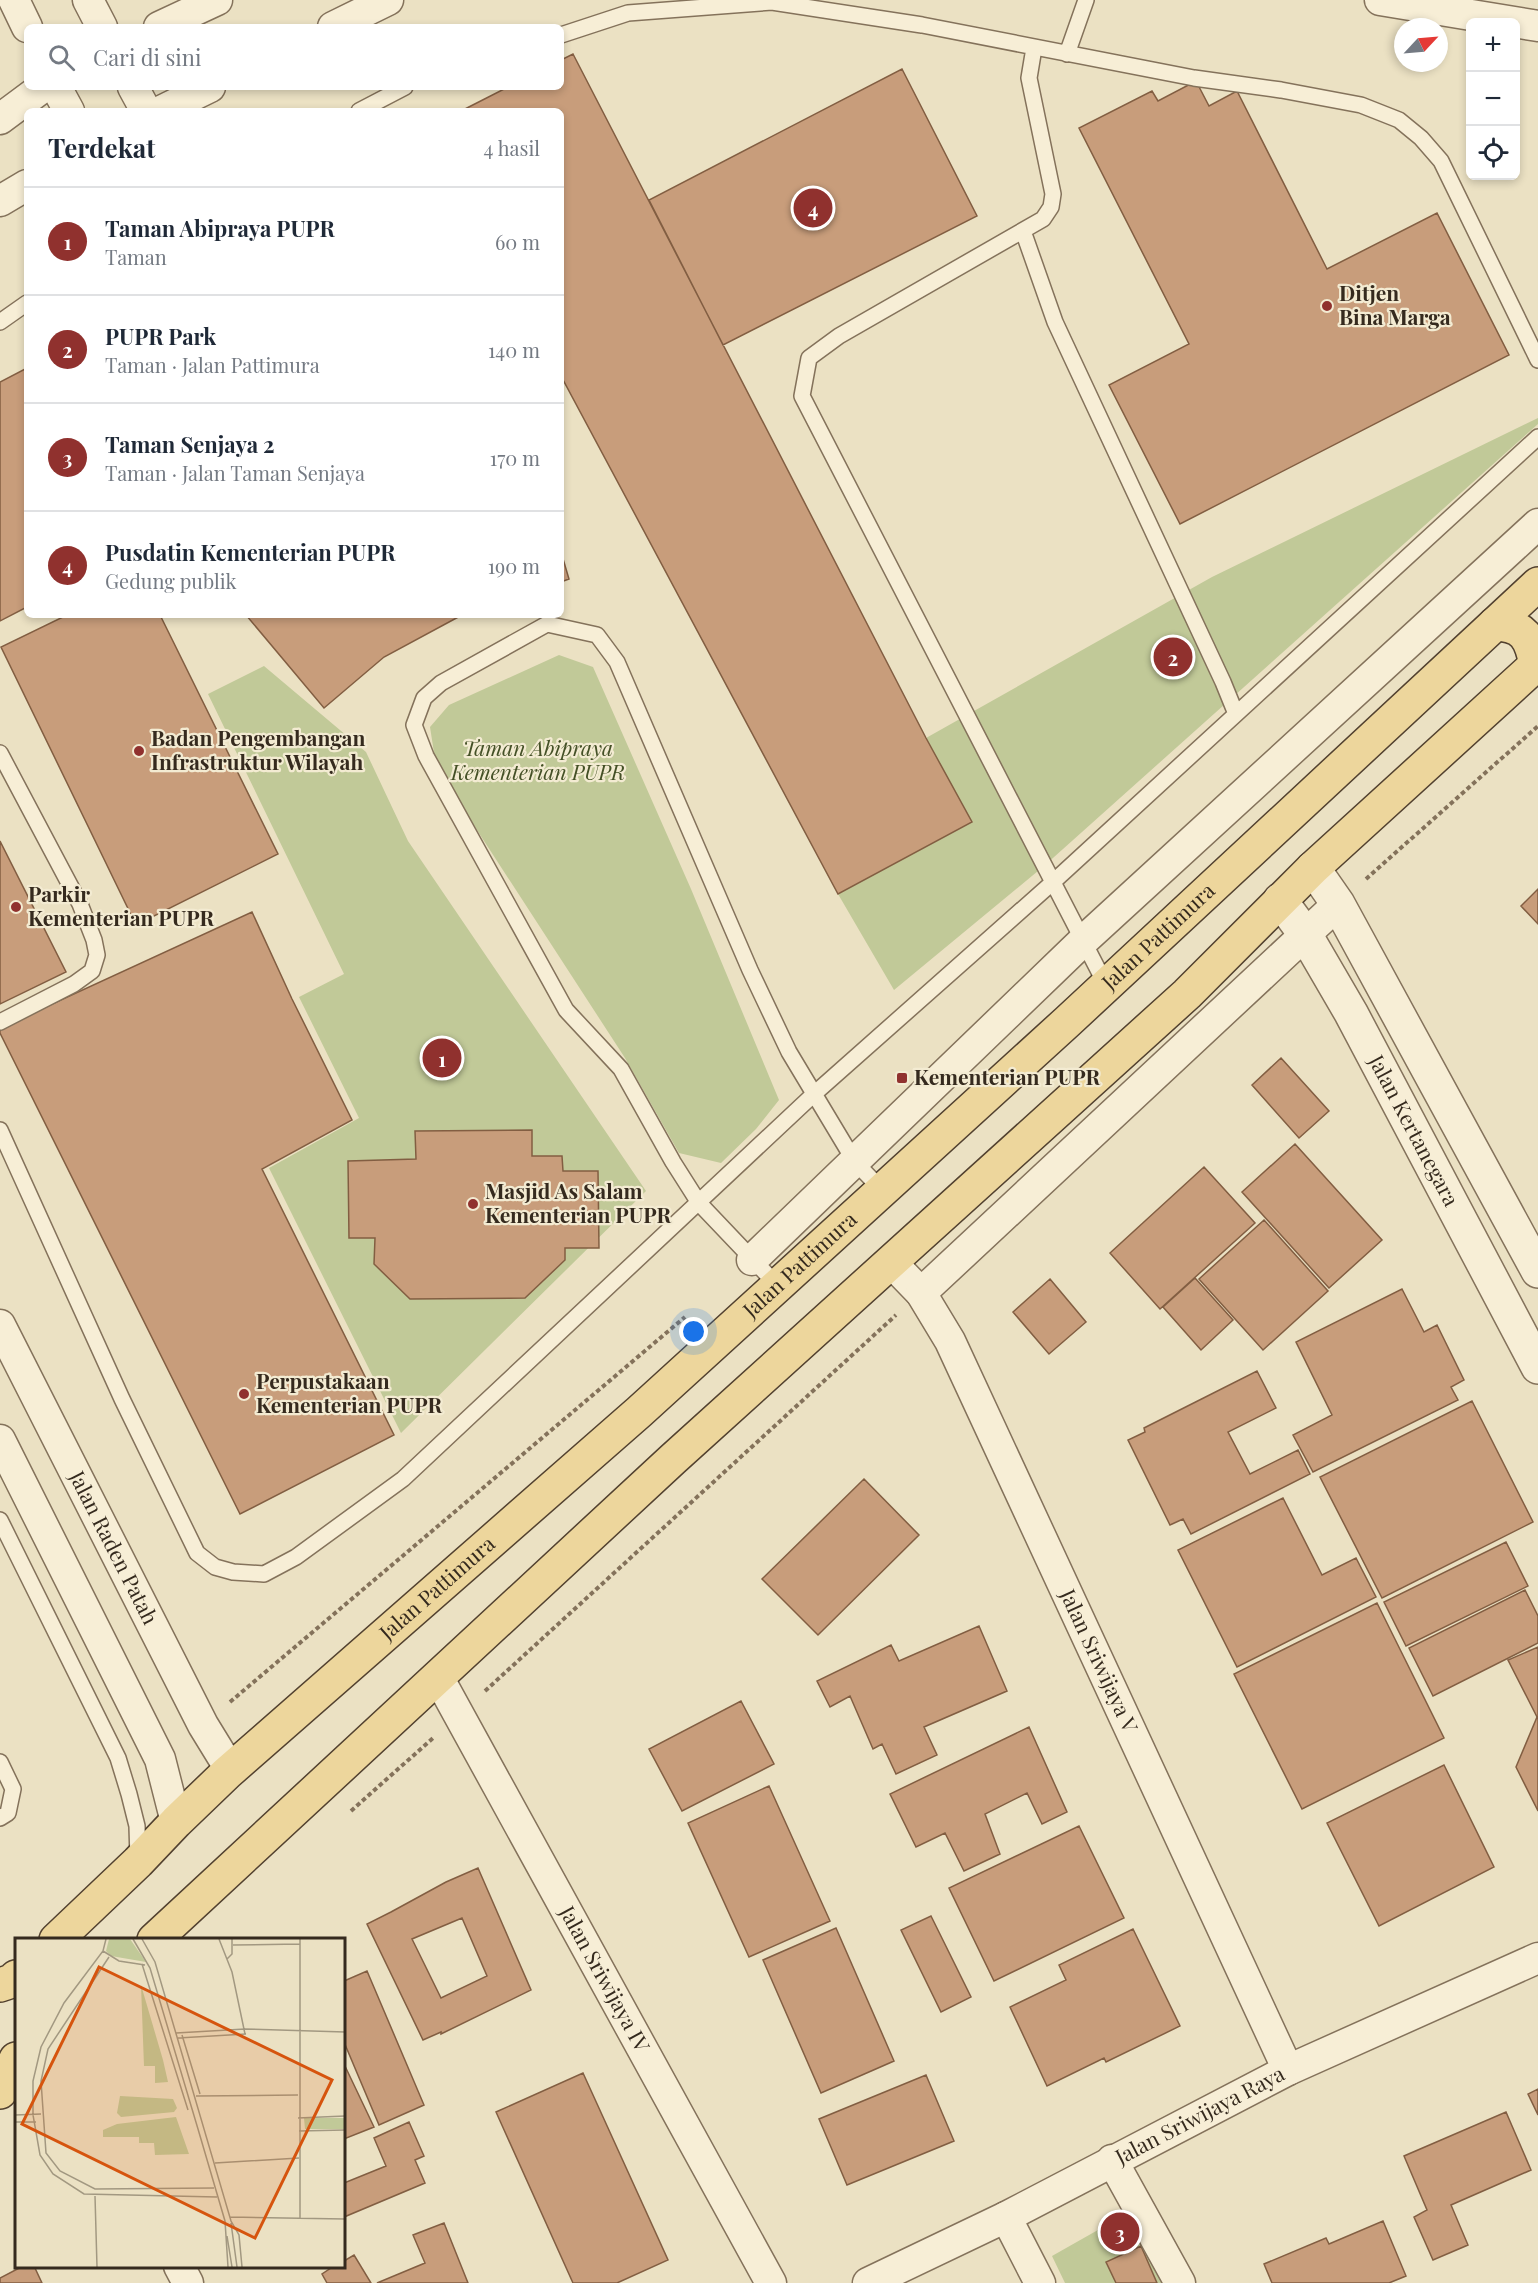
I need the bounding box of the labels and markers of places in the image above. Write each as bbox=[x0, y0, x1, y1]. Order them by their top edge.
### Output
pin: 4 bbox=[794, 186, 832, 230]
place label: Ditjen Bina Marga bbox=[1339, 278, 1451, 330]
marker: Ditjen Bina Marga bbox=[1320, 299, 1334, 313]
pin: 2 bbox=[1154, 634, 1192, 680]
place label: Badan Pengembangan Infrastruktur Wilayah bbox=[151, 723, 365, 775]
marker: Badan Pengembangan Infrastruktur Wilayah bbox=[132, 744, 146, 758]
place label: Parkir Kementerian PUPR bbox=[28, 879, 215, 931]
marker: Parkir Kementerian PUPR bbox=[9, 900, 23, 914]
pin: 1 bbox=[422, 1036, 462, 1080]
place label: Kementerian PUPR bbox=[914, 1062, 1101, 1090]
marker: Kementerian PUPR bbox=[895, 1071, 909, 1085]
place label: Masjid As Salam Kementerian PUPR bbox=[485, 1176, 672, 1228]
marker: Masjid As Salam Kementerian PUPR bbox=[466, 1197, 480, 1211]
place label: Perpustakaan Kementerian PUPR bbox=[256, 1366, 443, 1418]
marker: Perpustakaan Kementerian PUPR bbox=[237, 1387, 251, 1401]
pin: 3 bbox=[1100, 2210, 1140, 2254]

